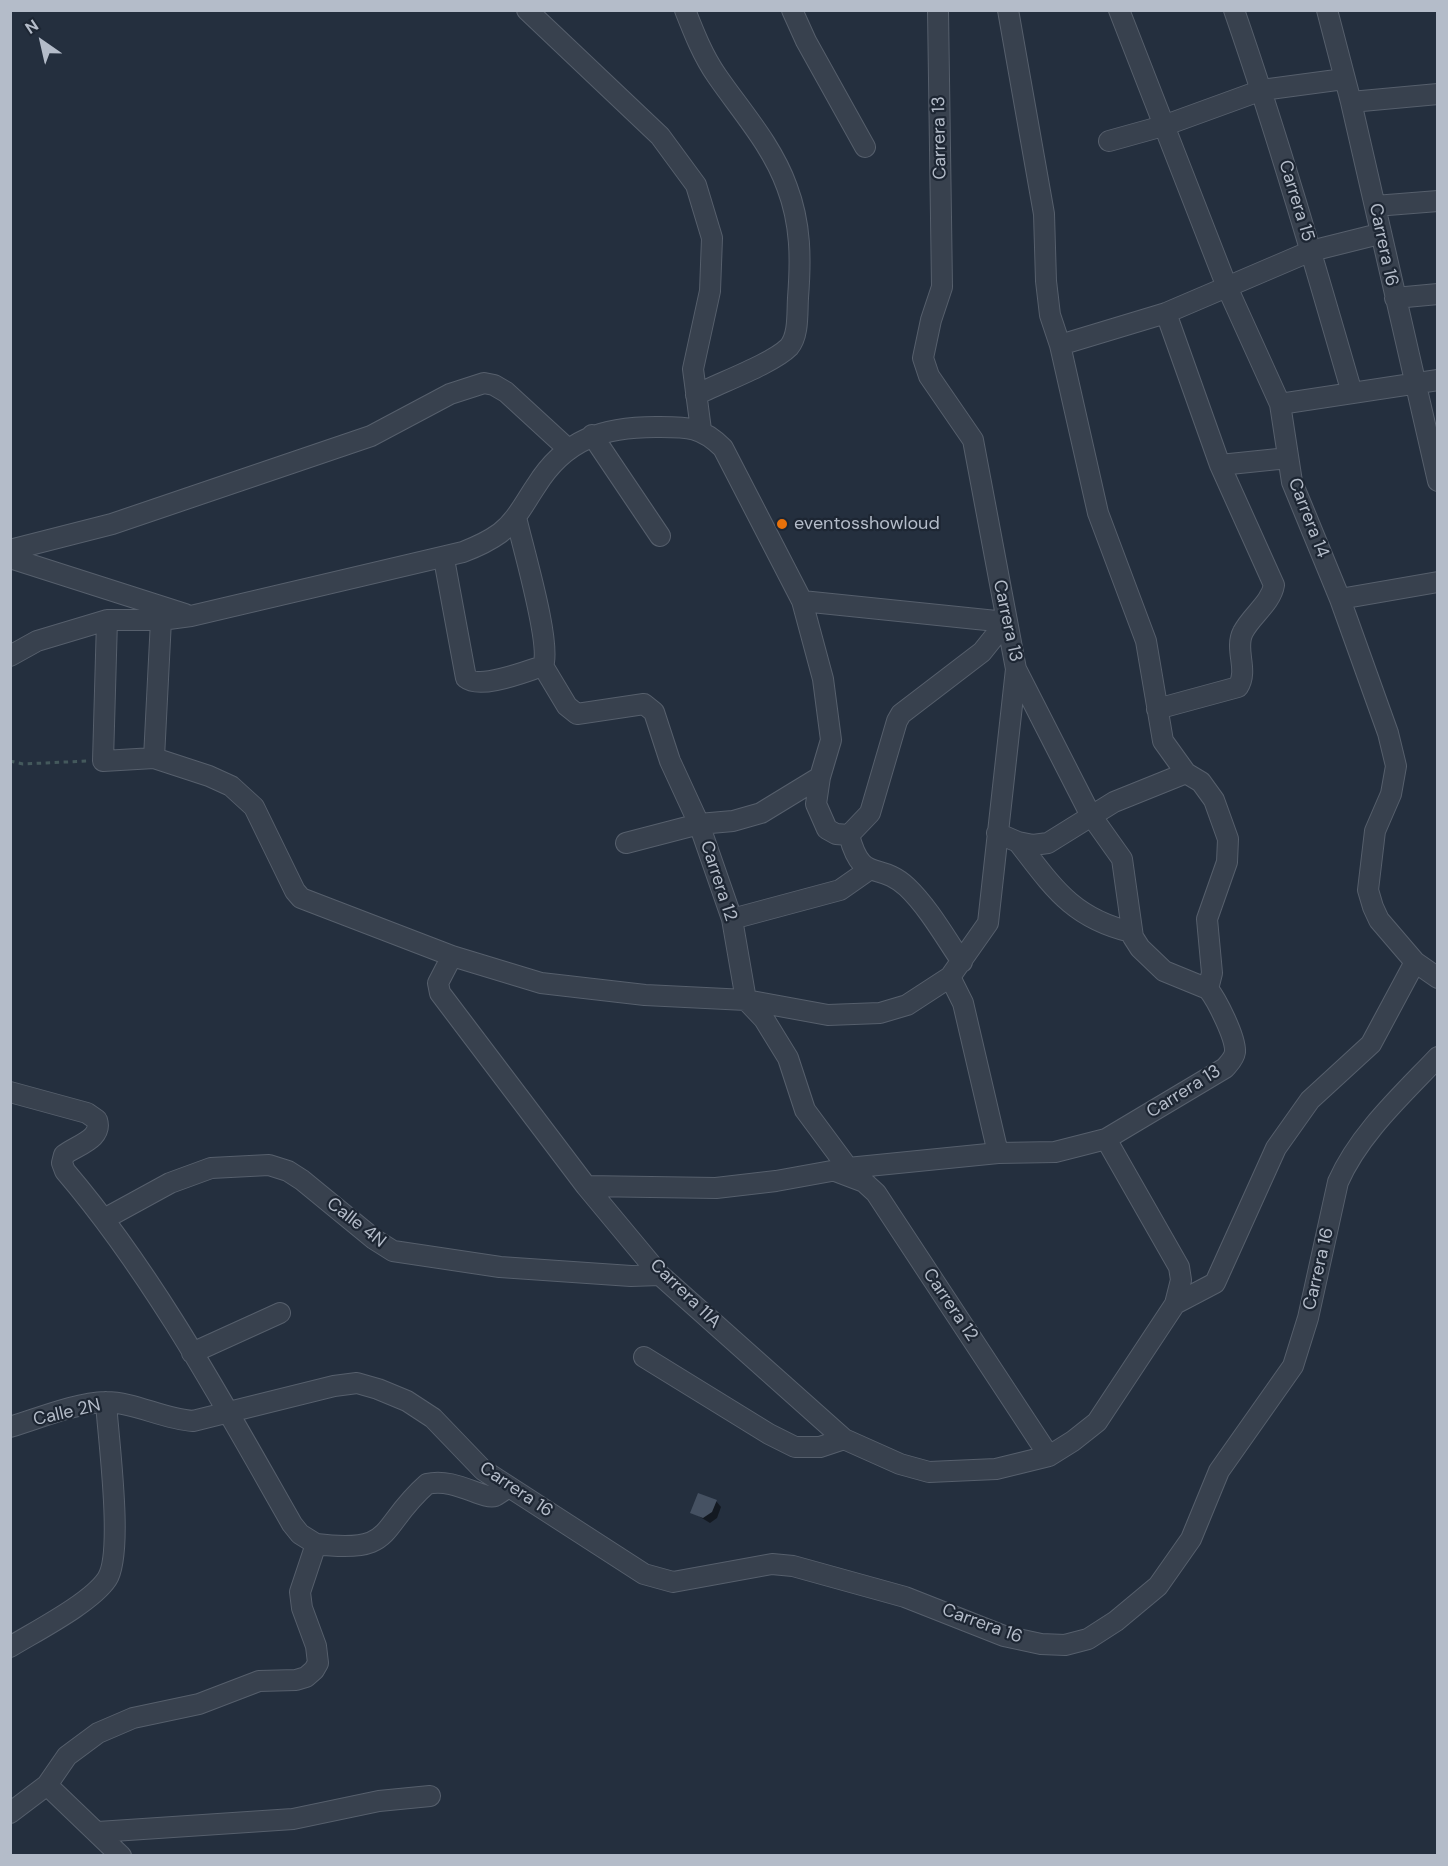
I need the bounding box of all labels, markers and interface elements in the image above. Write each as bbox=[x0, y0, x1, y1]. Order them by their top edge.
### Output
north arrow bbox=[12, 12, 72, 72]
text: N bbox=[21, 15, 42, 39]
street label: Carrera 13 bbox=[928, 96, 952, 180]
street label: Carrera 15 bbox=[1273, 158, 1319, 244]
street label: Carrera 16 bbox=[1364, 202, 1402, 288]
street label: Carrera 14 bbox=[1283, 475, 1333, 561]
place label: eventosshowloud bbox=[794, 513, 940, 535]
marker: eventosshowloud bbox=[775, 517, 789, 531]
street label: Carrera 13 bbox=[988, 578, 1026, 664]
street label: Carrera 12 bbox=[695, 838, 741, 924]
street label: Carrera 13 bbox=[1143, 1061, 1225, 1123]
street label: Calle 4N bbox=[322, 1193, 390, 1253]
street label: Carrera 16 bbox=[1299, 1226, 1339, 1312]
street label: Carrera 11A bbox=[645, 1255, 725, 1333]
street label: Carrera 12 bbox=[918, 1265, 982, 1345]
street label: Calle 2N bbox=[31, 1395, 103, 1431]
street label: Carrera 16 bbox=[475, 1458, 557, 1522]
street label: Carrera 16 bbox=[939, 1599, 1025, 1649]

